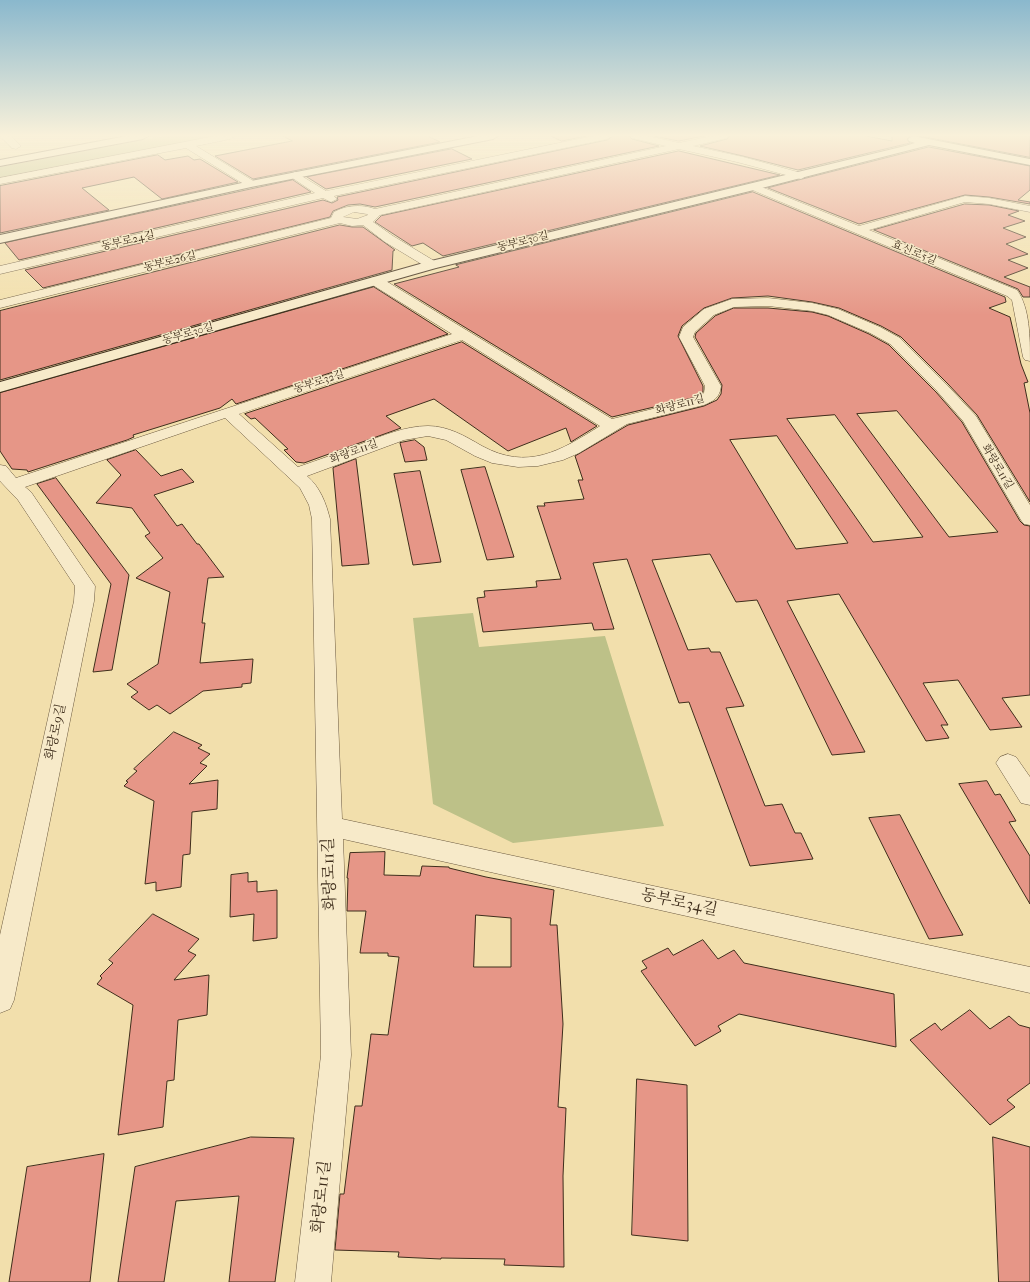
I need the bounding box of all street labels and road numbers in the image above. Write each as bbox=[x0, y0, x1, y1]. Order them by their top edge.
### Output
street label: 동부로24길 bbox=[100, 228, 156, 254]
street label: 동부로30길 bbox=[496, 229, 550, 255]
street label: 효신로5길 bbox=[890, 238, 938, 268]
street label: 동부로26길 bbox=[142, 249, 198, 275]
street label: 동부로30길 bbox=[161, 320, 215, 348]
street label: 동부로32길 bbox=[292, 368, 346, 396]
street label: 화랑로11길 bbox=[654, 392, 706, 418]
street label: 화랑로11길 bbox=[328, 437, 380, 467]
street label: 화랑로11길 bbox=[978, 442, 1016, 492]
street label: 화랑로9길 bbox=[42, 702, 70, 762]
street label: 화랑로11길 bbox=[319, 837, 341, 911]
street label: 동부로34길 bbox=[639, 886, 719, 920]
street label: 화랑로11길 bbox=[309, 1160, 335, 1234]

